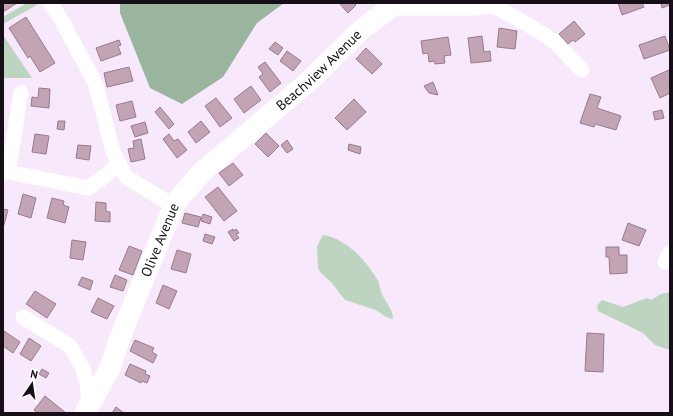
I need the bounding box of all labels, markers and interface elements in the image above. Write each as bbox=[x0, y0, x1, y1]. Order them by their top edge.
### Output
street label: Beachview Avenue bbox=[272, 26, 365, 114]
street label: Olive Avenue bbox=[137, 200, 183, 280]
north arrow bbox=[12, 364, 52, 404]
text: N bbox=[29, 367, 39, 382]

